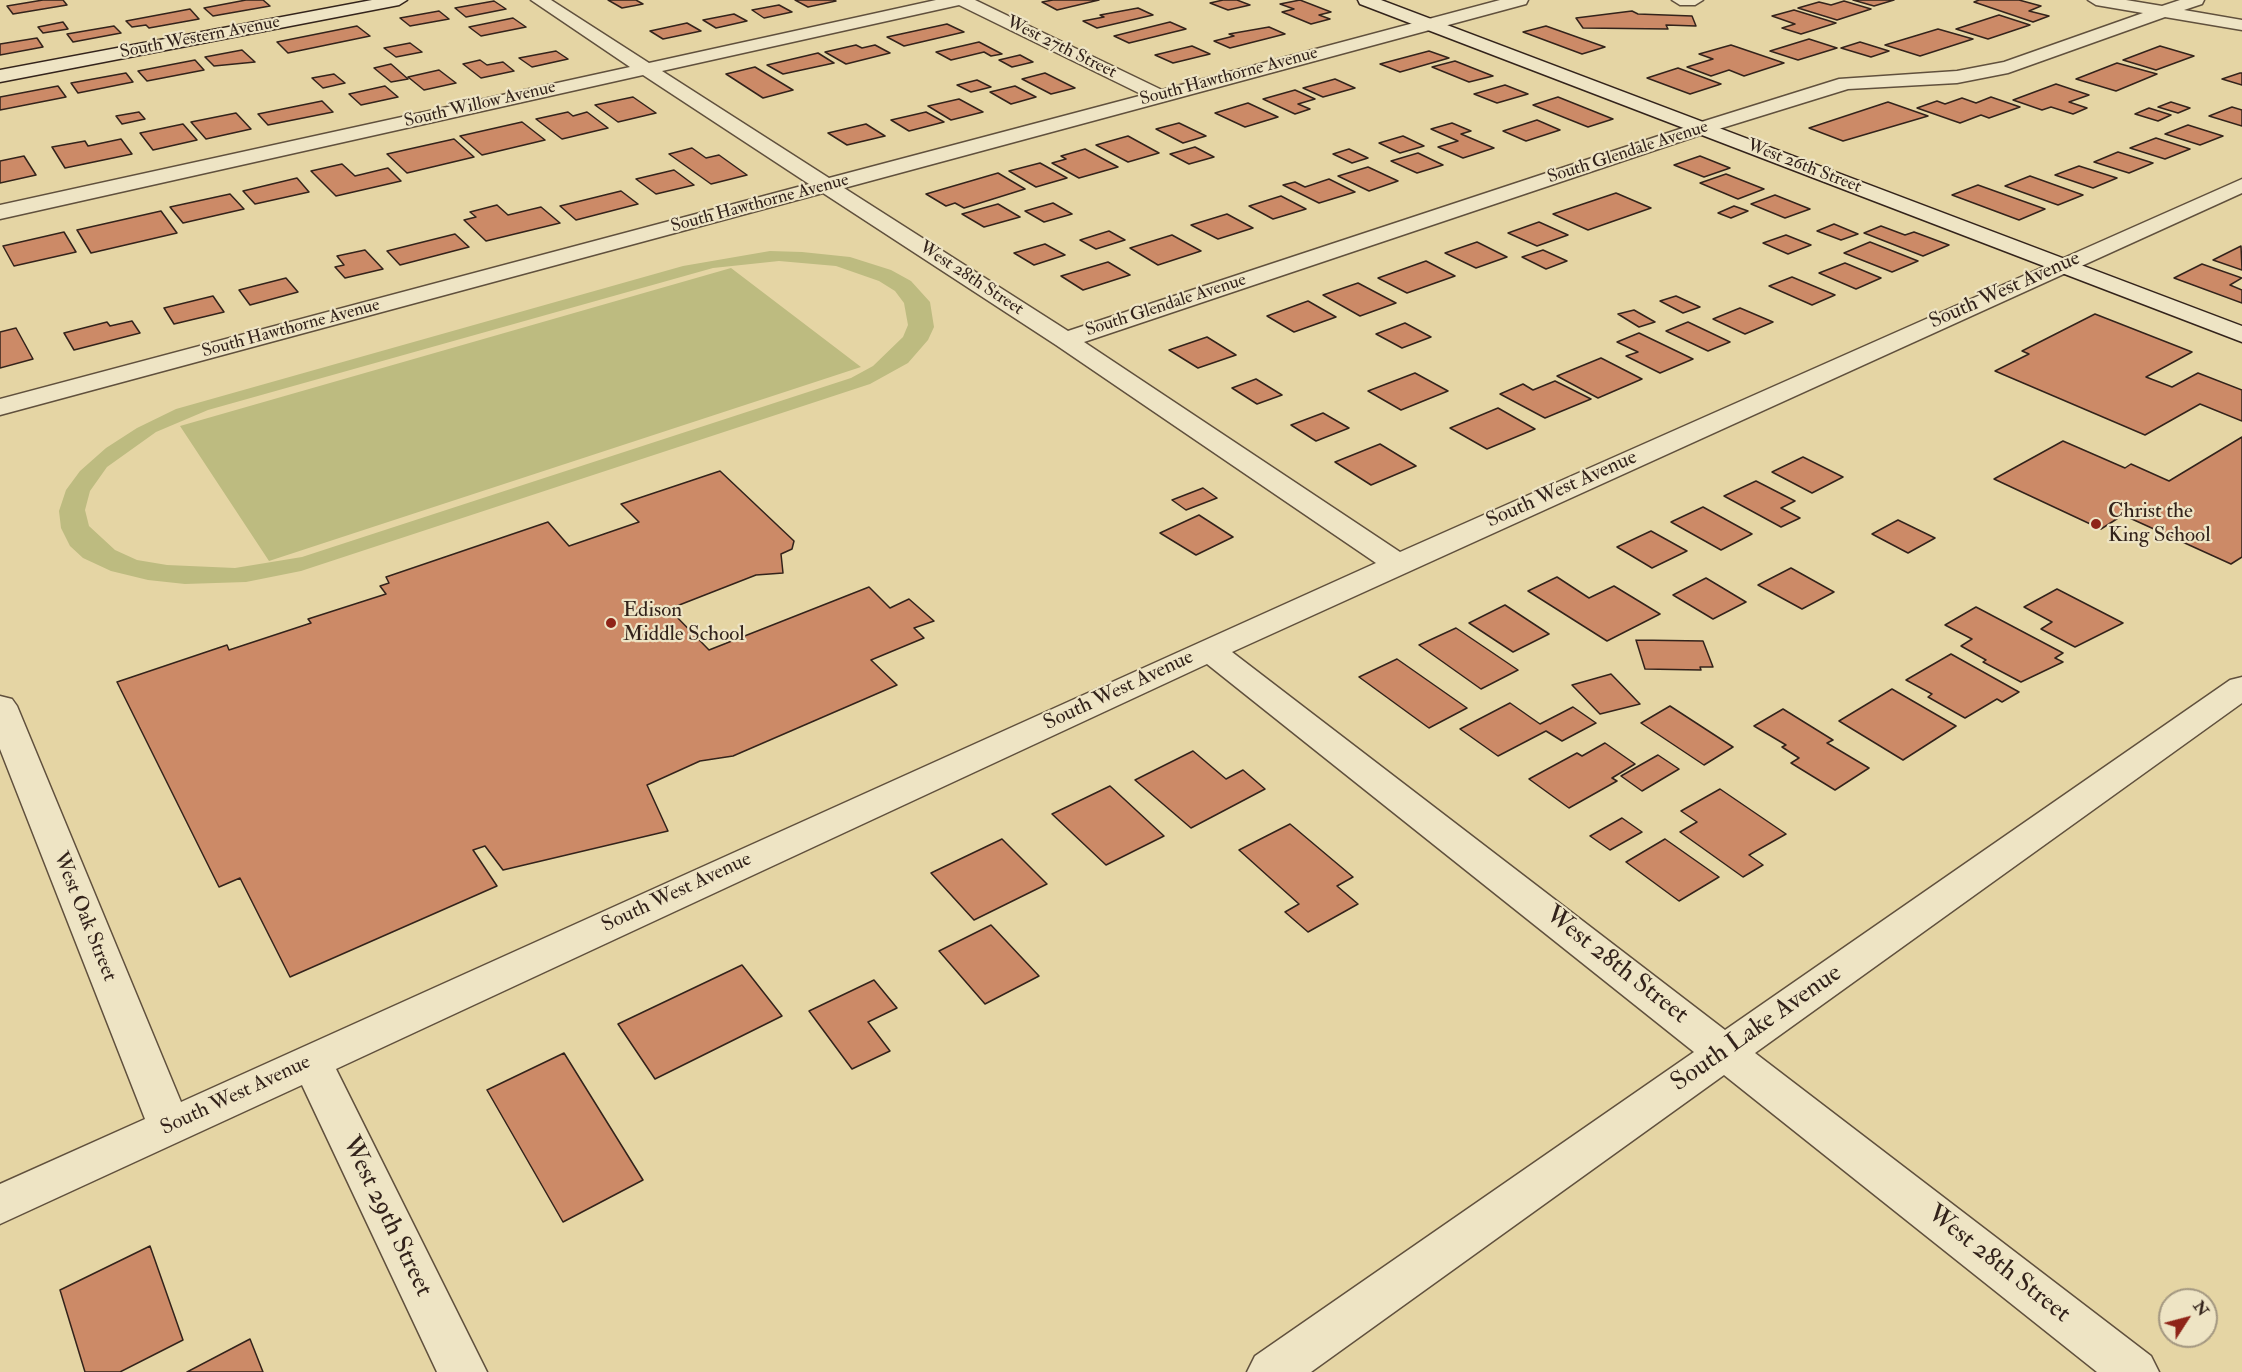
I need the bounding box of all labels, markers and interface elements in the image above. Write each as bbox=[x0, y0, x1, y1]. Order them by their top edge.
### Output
street label: South Western Avenue bbox=[118, 12, 282, 64]
street label: West 27th Street bbox=[1002, 12, 1120, 84]
street label: South Hawthorne Avenue bbox=[1138, 43, 1320, 111]
street label: South Willow Avenue bbox=[402, 77, 558, 133]
street label: South Glendale Avenue bbox=[1545, 117, 1711, 189]
street label: West 26th Street bbox=[1744, 135, 1864, 199]
street label: South Hawthorne Avenue bbox=[669, 170, 851, 238]
street label: West 28th Street bbox=[915, 237, 1027, 321]
street label: South West Avenue bbox=[1926, 246, 2084, 336]
street label: South Glendale Avenue bbox=[1083, 270, 1249, 342]
street label: South Hawthorne Avenue bbox=[200, 295, 382, 363]
street label: South West Avenue bbox=[1483, 445, 1641, 535]
place label: Christ the King School bbox=[2108, 499, 2211, 549]
marker: Christ the King School bbox=[2089, 517, 2103, 531]
place label: Edison Middle School bbox=[623, 598, 745, 648]
marker: Edison Middle School bbox=[604, 616, 618, 630]
street label: South West Avenue bbox=[1040, 645, 1198, 737]
street label: South West Avenue bbox=[598, 847, 756, 939]
street label: West Oak Street bbox=[47, 849, 121, 985]
street label: West 28th Street bbox=[1538, 900, 1694, 1032]
street label: South Lake Avenue bbox=[1666, 959, 1848, 1099]
street label: South West Avenue bbox=[157, 1050, 315, 1142]
street label: West 29th Street bbox=[334, 1132, 438, 1302]
street label: West 28th Street bbox=[1920, 1199, 2076, 1331]
north arrow bbox=[2158, 1288, 2218, 1348]
text: N bbox=[2189, 1297, 2213, 1320]

